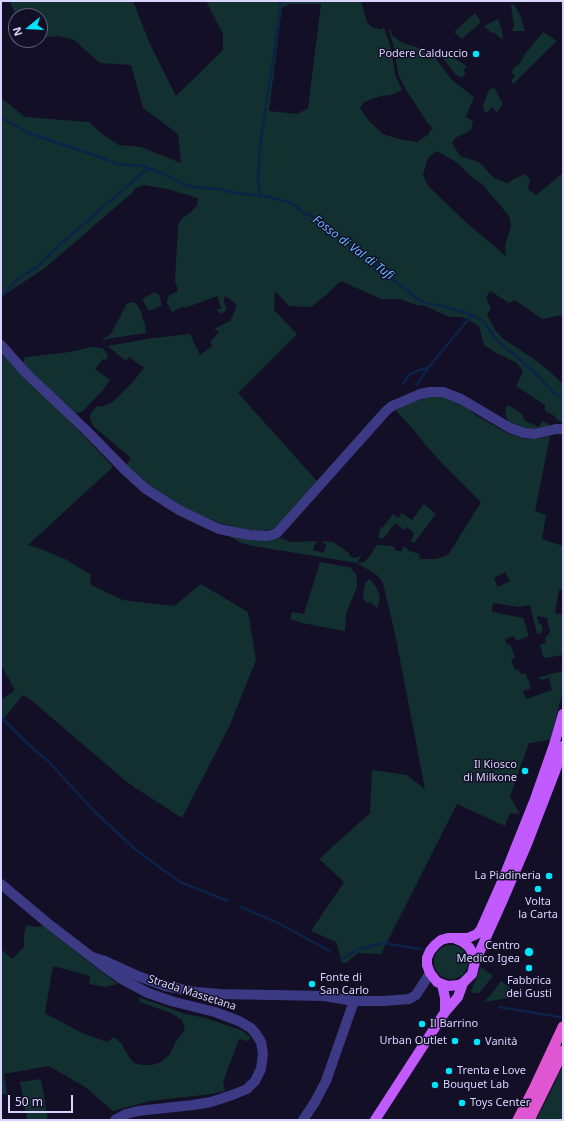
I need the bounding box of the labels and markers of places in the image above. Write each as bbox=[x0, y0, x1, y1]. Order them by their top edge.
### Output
place label: Podere Calduccio bbox=[379, 47, 468, 61]
marker: Podere Calduccio bbox=[471, 49, 481, 59]
place label: Il Kiosco di Milkone bbox=[463, 758, 517, 784]
marker: Il Kiosco di Milkone bbox=[520, 766, 530, 776]
place label: La Piadineria bbox=[474, 869, 541, 883]
marker: La Piadineria bbox=[544, 871, 554, 881]
marker: Volta la Carta bbox=[533, 884, 543, 894]
place label: Volta la Carta bbox=[518, 895, 558, 921]
place label: Centro Medico Igea bbox=[457, 939, 520, 965]
marker: Centro Medico Igea bbox=[523, 946, 535, 958]
marker: Fabbrica dei Gusti bbox=[524, 963, 534, 973]
place label: Fonte di San Carlo bbox=[320, 971, 369, 997]
place label: Fabbrica dei Gusti bbox=[506, 974, 552, 1000]
marker: Fonte di San Carlo bbox=[307, 979, 317, 989]
place label: Il Barrino bbox=[430, 1017, 478, 1031]
marker: Il Barrino bbox=[417, 1019, 427, 1029]
place label: Urban Outlet bbox=[379, 1034, 447, 1048]
place label: Vanità bbox=[485, 1035, 517, 1049]
marker: Urban Outlet bbox=[450, 1036, 460, 1046]
marker: Vanità bbox=[472, 1037, 482, 1047]
place label: Trenta e Love bbox=[457, 1064, 526, 1078]
marker: Trenta e Love bbox=[444, 1066, 454, 1076]
place label: Bouquet Lab bbox=[443, 1078, 509, 1092]
marker: Bouquet Lab bbox=[430, 1080, 440, 1090]
place label: Toys Center bbox=[470, 1096, 530, 1110]
marker: Toys Center bbox=[457, 1098, 467, 1108]

